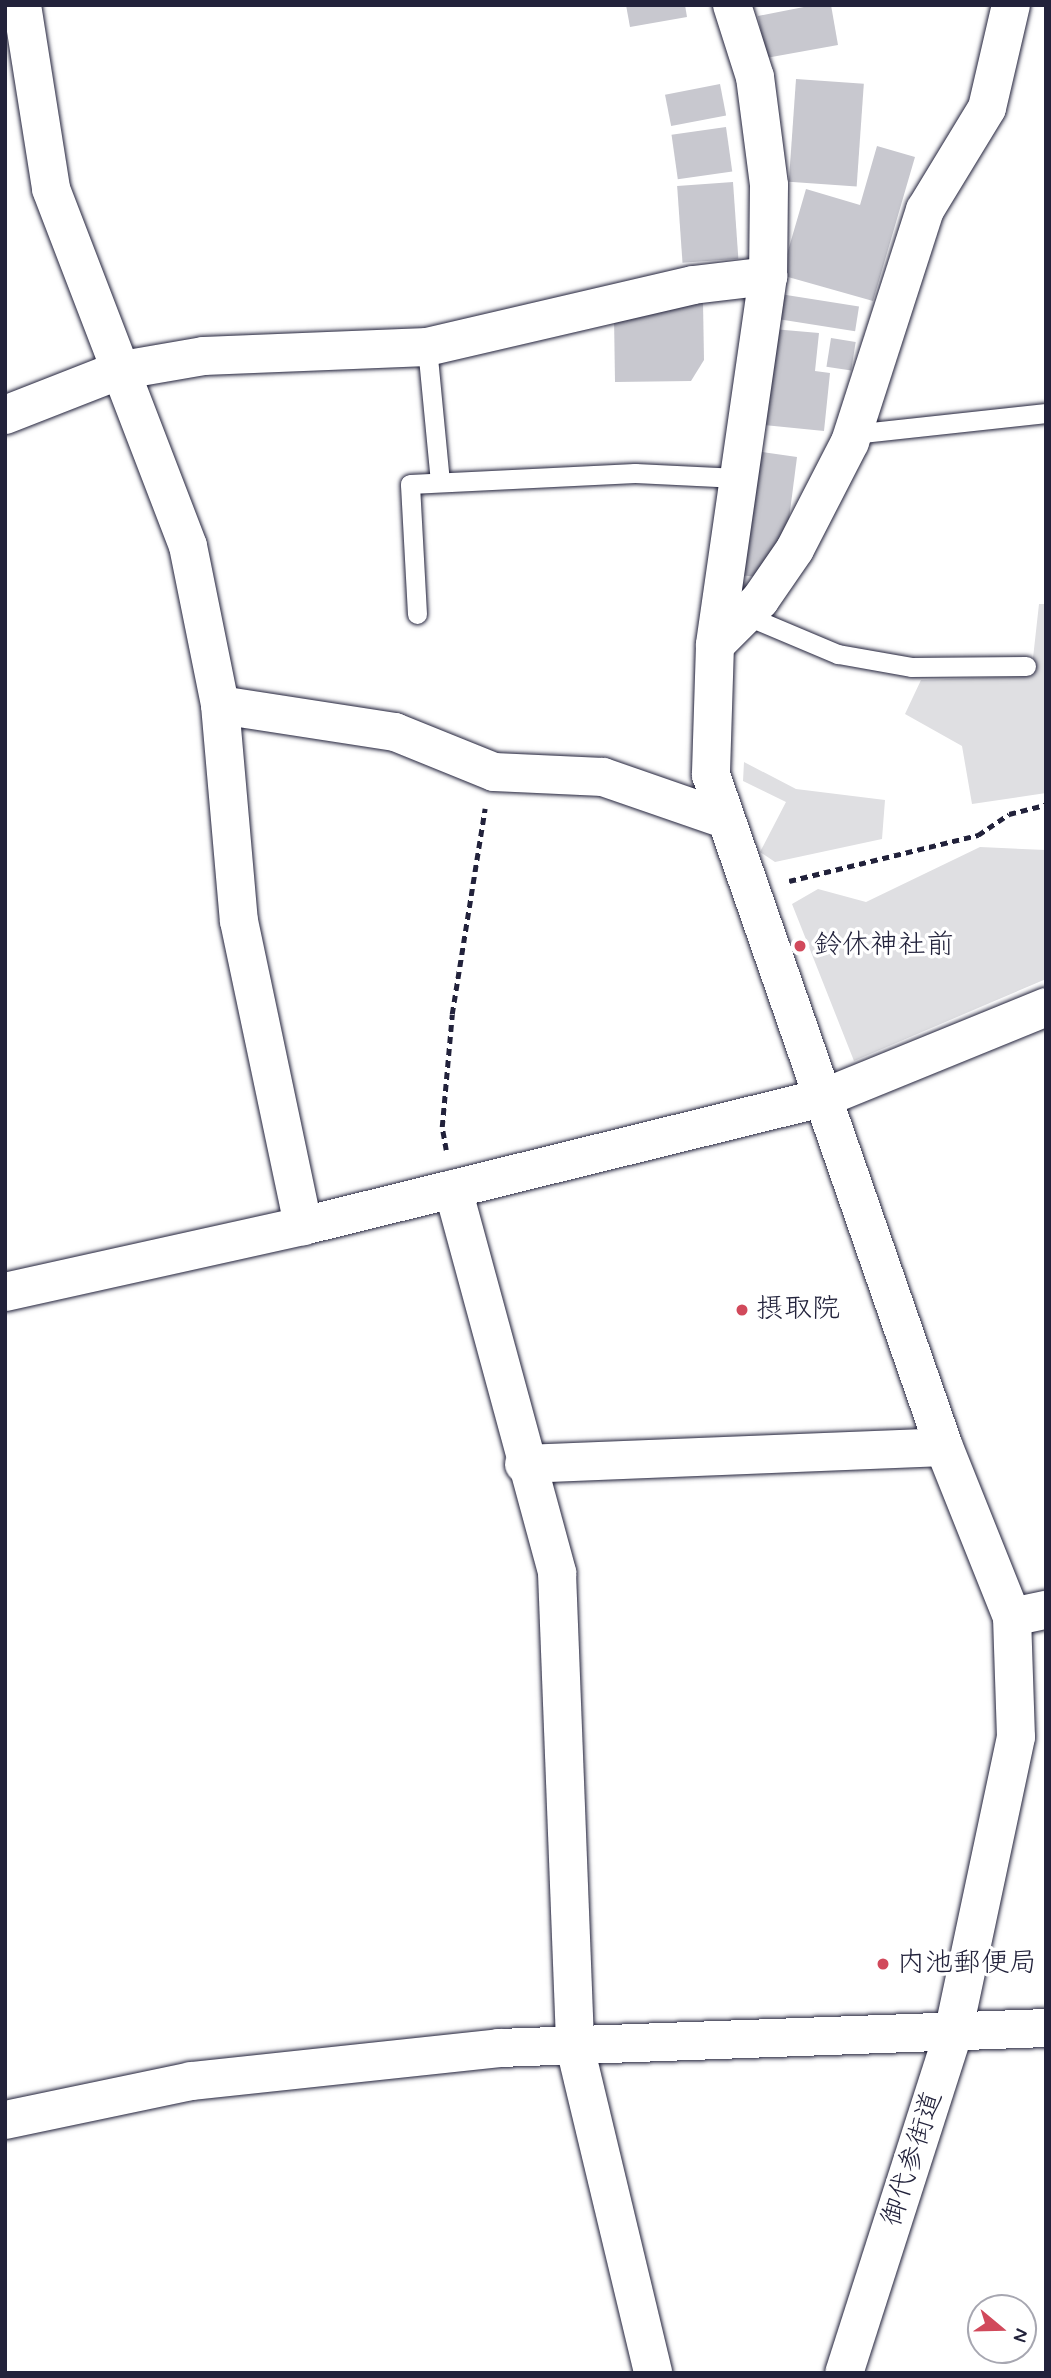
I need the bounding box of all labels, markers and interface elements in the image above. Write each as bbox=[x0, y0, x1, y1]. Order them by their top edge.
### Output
place label: 鈴休神社前 bbox=[814, 929, 954, 963]
marker: 鈴休神社前 bbox=[792, 938, 808, 954]
place label: 摂取院 bbox=[756, 1293, 840, 1327]
marker: 摂取院 bbox=[734, 1302, 750, 1318]
place label: 内池郵便局 bbox=[897, 1947, 1037, 1981]
marker: 内池郵便局 bbox=[875, 1956, 891, 1972]
street label: 御代参街道 bbox=[875, 2087, 951, 2231]
north arrow bbox=[967, 2294, 1037, 2364]
text: N bbox=[1007, 2325, 1034, 2345]

